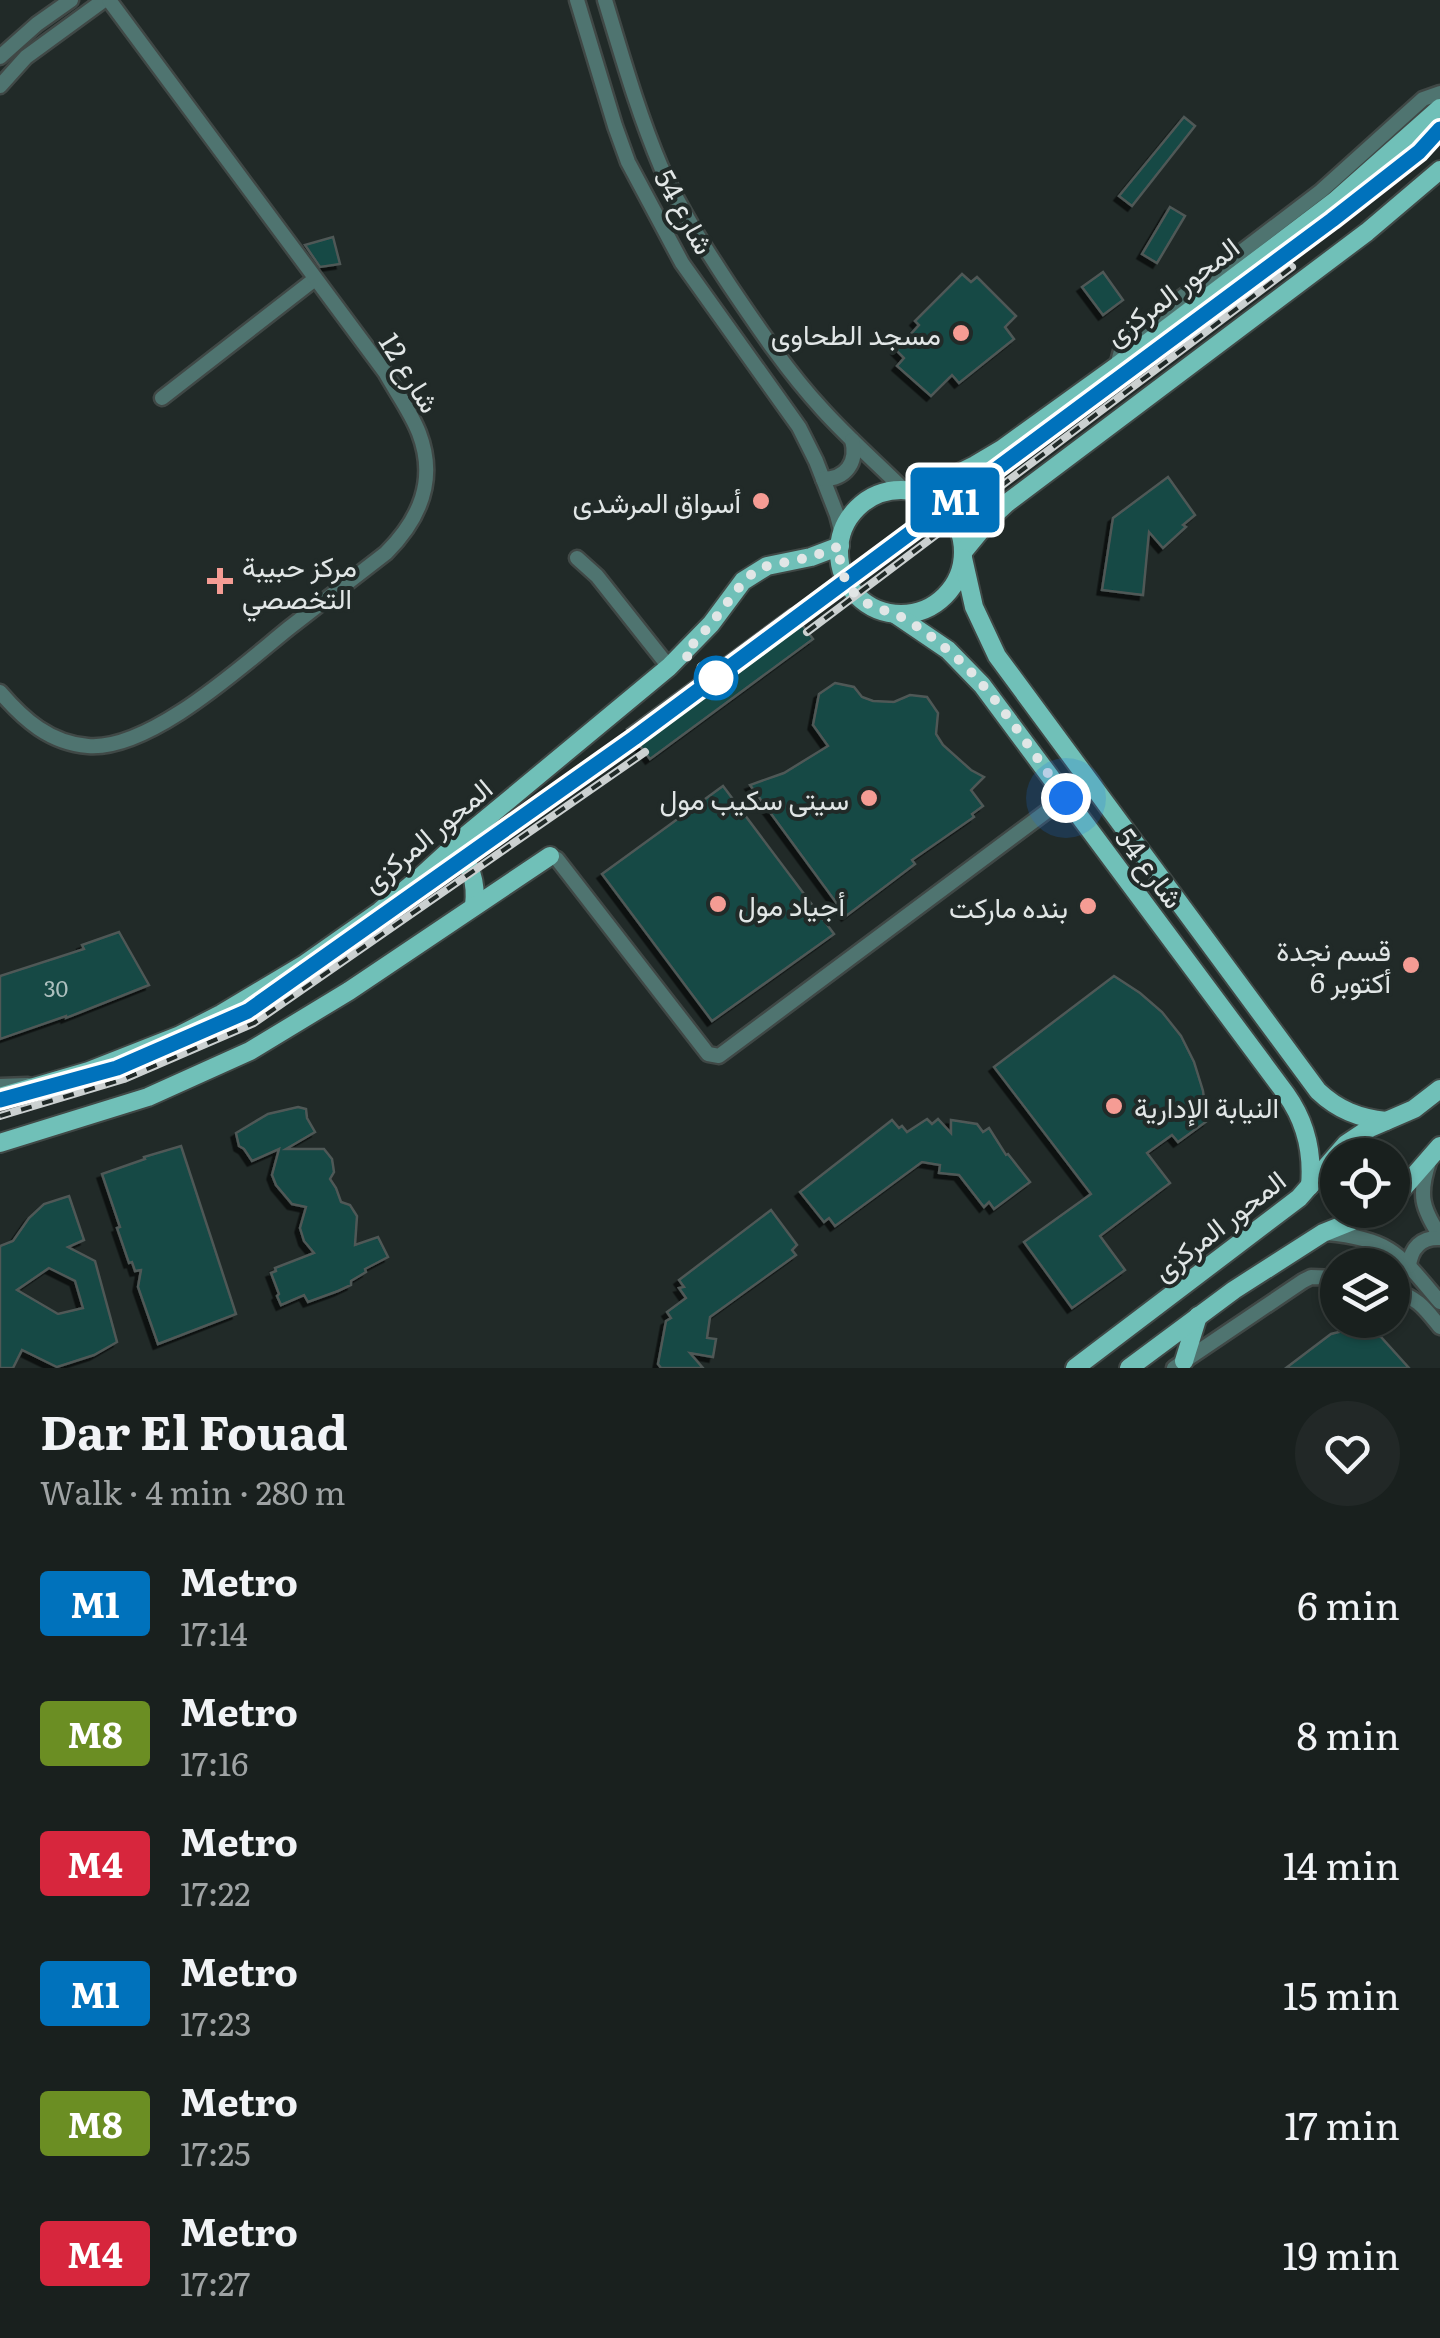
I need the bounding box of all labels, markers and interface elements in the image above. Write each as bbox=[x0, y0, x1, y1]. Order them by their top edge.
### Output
street label: شارع 54 bbox=[645, 161, 727, 261]
street label: المحور المركزى bbox=[1095, 225, 1247, 355]
place label: مسجد الطحاوى bbox=[771, 312, 941, 354]
marker: مسجد الطحاوى bbox=[950, 322, 972, 344]
street label: شارع 12 bbox=[370, 324, 452, 420]
line badge: M1 bbox=[910, 468, 1000, 532]
text: M1 bbox=[930, 474, 980, 526]
place label: أسواق المرشدى bbox=[573, 480, 741, 522]
marker: أسواق المرشدى bbox=[750, 490, 772, 512]
place label: مركز حبيبة التخصصي bbox=[242, 544, 357, 622]
marker: مركز حبيبة التخصصي bbox=[207, 568, 233, 594]
unlabelled marker bbox=[695, 657, 737, 699]
street label: المحور المركزى bbox=[352, 767, 500, 901]
your location bbox=[1041, 773, 1091, 823]
place label: سيتى سكيب مول bbox=[660, 777, 849, 819]
marker: سيتى سكيب مول bbox=[858, 787, 880, 809]
street label: شارع 54 bbox=[1107, 818, 1195, 916]
place label: أجياد مول bbox=[738, 883, 845, 925]
place label: بنده ماركت bbox=[949, 885, 1068, 927]
marker: أجياد مول bbox=[707, 893, 729, 915]
marker: بنده ماركت bbox=[1077, 895, 1099, 917]
place label: قسم نجدة 6 أكتوبر bbox=[1276, 928, 1391, 1002]
marker: قسم نجدة 6 أكتوبر bbox=[1400, 954, 1422, 976]
house number: 30 bbox=[44, 971, 68, 1004]
place label: النيابة الإدارية bbox=[1134, 1085, 1279, 1127]
marker: النيابة الإدارية bbox=[1103, 1095, 1125, 1117]
map controls bbox=[1320, 1138, 1410, 1338]
button: locate bbox=[1320, 1138, 1410, 1228]
street label: المحور المركزى bbox=[1142, 1158, 1294, 1290]
button: layers bbox=[1320, 1248, 1410, 1338]
text: Dar El Fouad bbox=[40, 1394, 348, 1465]
button: heart bbox=[1295, 1401, 1400, 1506]
text: Walk · 4 min · 280 m bbox=[40, 1467, 346, 1515]
text: Metro bbox=[180, 1551, 298, 1608]
text: 6 min bbox=[1297, 1575, 1400, 1632]
text: M1 bbox=[70, 1577, 120, 1629]
text: 17:14 bbox=[180, 1608, 248, 1656]
text: Metro bbox=[180, 1681, 298, 1738]
text: 8 min bbox=[1297, 1705, 1400, 1762]
text: M8 bbox=[67, 1707, 123, 1759]
text: 17:16 bbox=[180, 1738, 249, 1786]
text: Metro bbox=[180, 1811, 298, 1868]
text: 14 min bbox=[1283, 1835, 1400, 1892]
text: M4 bbox=[67, 1837, 123, 1889]
text: 17:22 bbox=[180, 1868, 250, 1916]
text: Metro bbox=[180, 1941, 298, 1998]
text: 15 min bbox=[1283, 1965, 1400, 2022]
text: M1 bbox=[70, 1967, 120, 2019]
text: 17:23 bbox=[180, 1998, 252, 2046]
text: Metro bbox=[180, 2071, 298, 2128]
text: 17 min bbox=[1284, 2095, 1400, 2152]
text: M8 bbox=[67, 2097, 123, 2149]
text: 17:25 bbox=[180, 2128, 250, 2176]
text: Metro bbox=[180, 2201, 298, 2258]
text: 19 min bbox=[1282, 2225, 1400, 2282]
text: M4 bbox=[67, 2227, 123, 2279]
text: 17:27 bbox=[180, 2258, 250, 2306]

